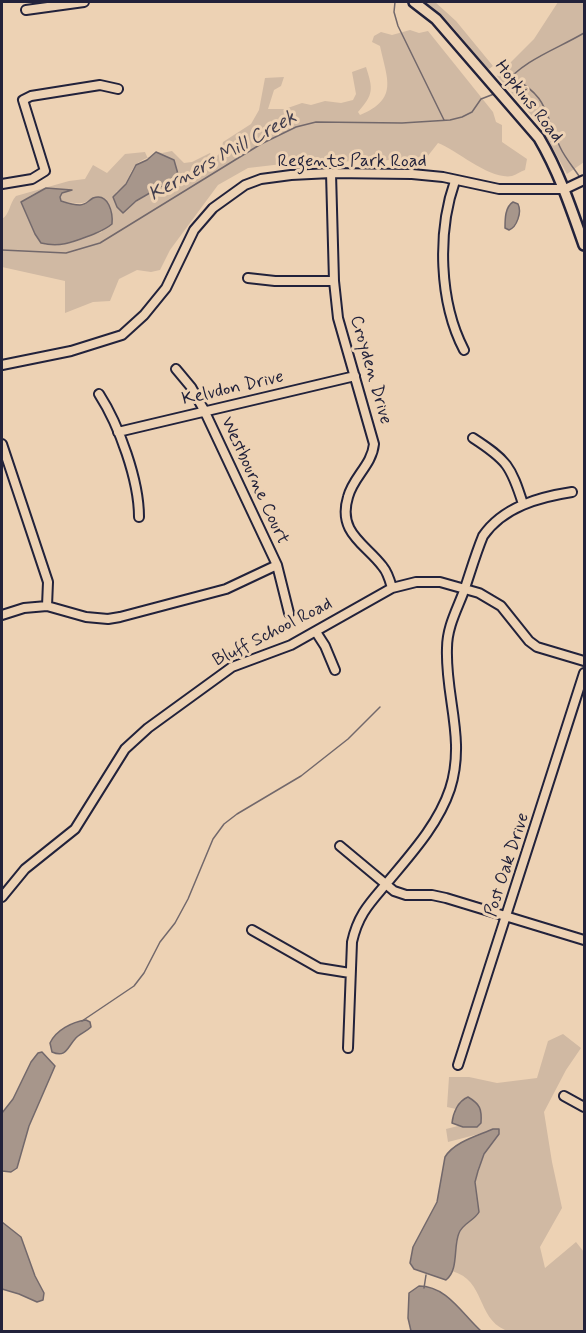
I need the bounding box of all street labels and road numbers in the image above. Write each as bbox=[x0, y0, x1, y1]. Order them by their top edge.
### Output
street label: Hopkins Road bbox=[489, 57, 567, 147]
street label: Regents Park Road bbox=[277, 151, 427, 173]
street label: Croyden Drive bbox=[344, 313, 396, 427]
street label: Kelvdon Drive bbox=[180, 367, 286, 411]
street label: Westbourne Court bbox=[215, 414, 293, 548]
street label: Bluff School Road bbox=[210, 594, 336, 672]
street label: Post Oak Drive bbox=[481, 810, 535, 920]

